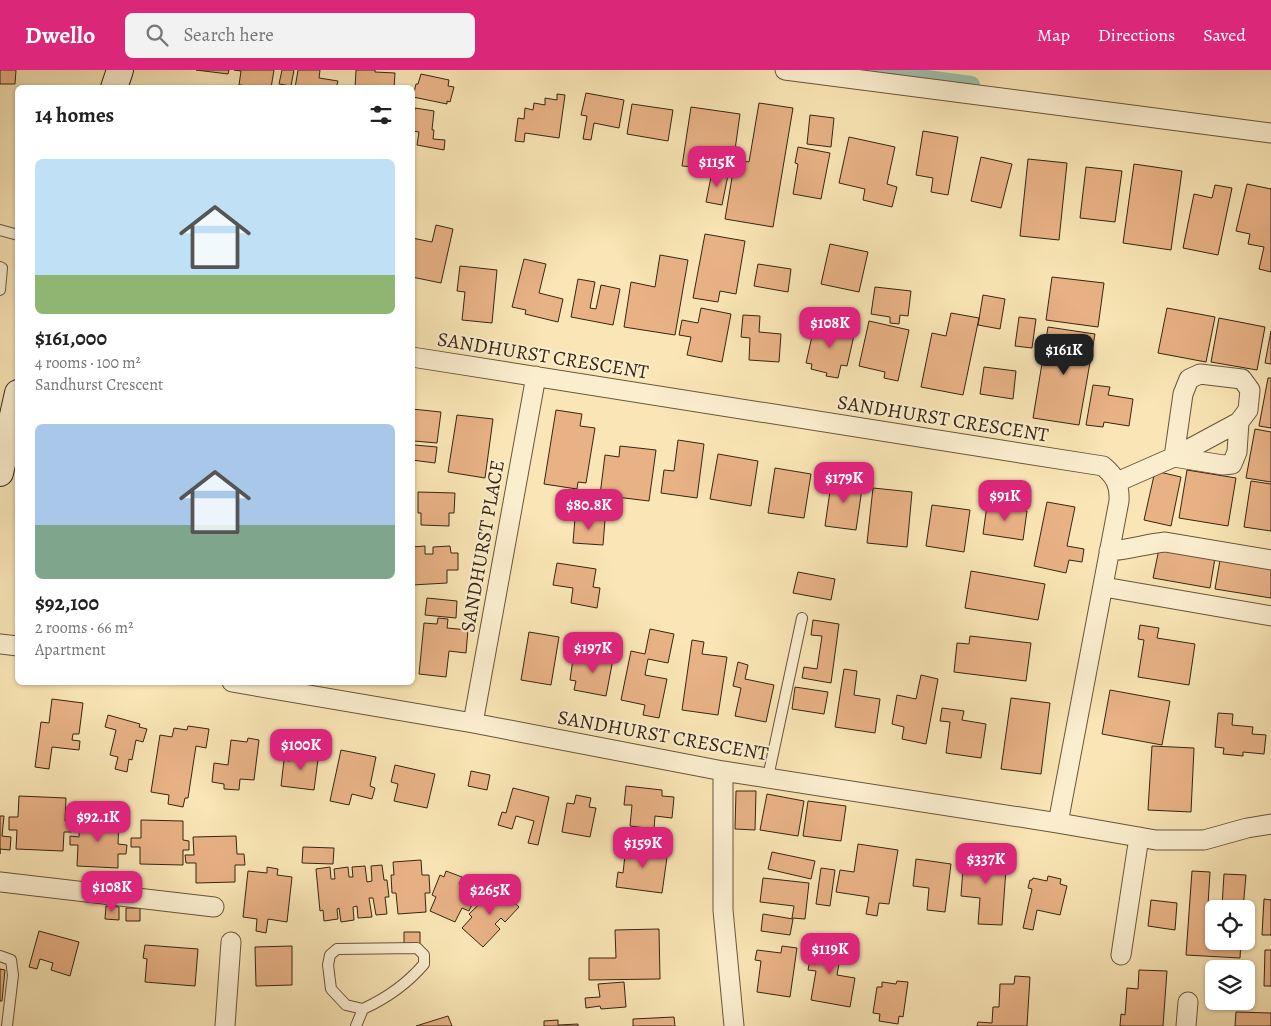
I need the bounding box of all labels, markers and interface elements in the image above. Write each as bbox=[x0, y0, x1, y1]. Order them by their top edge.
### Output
search box bbox=[125, 13, 475, 58]
text: Dwello bbox=[25, 19, 95, 51]
icon: search bbox=[143, 21, 171, 49]
text: Search here bbox=[183, 22, 274, 48]
text: Map bbox=[1037, 23, 1070, 47]
text: Directions bbox=[1098, 23, 1175, 47]
text: Saved bbox=[1203, 23, 1246, 47]
text: 14 homes bbox=[35, 101, 114, 129]
icon: filters bbox=[367, 101, 395, 129]
pin: $115K bbox=[682, 146, 752, 188]
text: $115K bbox=[699, 151, 735, 173]
icon: home bbox=[170, 192, 260, 282]
pin: $108K bbox=[795, 306, 865, 349]
text: $108K bbox=[810, 312, 850, 334]
text: $161,000 bbox=[35, 324, 107, 352]
street label: SANDHURST CRESCENT bbox=[435, 325, 651, 386]
pin: $161K bbox=[1029, 334, 1099, 376]
text: $161K bbox=[1046, 339, 1082, 361]
text: 4 rooms · 100 m² bbox=[35, 352, 141, 374]
text: Sandhurst Crescent bbox=[35, 374, 163, 396]
street label: SANDHURST CRESCENT bbox=[835, 388, 1051, 449]
icon: home bbox=[170, 457, 260, 547]
street label: SANDHURST PLACE bbox=[454, 458, 511, 634]
pin: $179K bbox=[809, 462, 879, 504]
text: $179K bbox=[825, 467, 863, 489]
pin: $91K bbox=[975, 480, 1035, 522]
text: $91K bbox=[989, 485, 1021, 507]
pin: $80.8K bbox=[548, 488, 630, 531]
text: $80.8K bbox=[566, 494, 612, 516]
text: $92,100 bbox=[35, 589, 99, 617]
text: 2 rooms · 66 m² bbox=[35, 617, 133, 639]
pin: $197K bbox=[558, 632, 628, 674]
text: $197K bbox=[574, 637, 612, 659]
text: Apartment bbox=[35, 639, 106, 661]
street label: SANDHURST CRESCENT bbox=[555, 704, 770, 767]
pin: $100K bbox=[266, 728, 336, 771]
text: $100K bbox=[281, 734, 321, 756]
pin: $92.1K bbox=[57, 800, 139, 843]
text: $92.1K bbox=[76, 806, 120, 828]
pin: $159K bbox=[608, 826, 678, 869]
text: $159K bbox=[624, 832, 662, 854]
pin: $337K bbox=[951, 842, 1021, 885]
text: $337K bbox=[967, 848, 1005, 870]
pin: $108K bbox=[77, 870, 147, 913]
pin: $265K bbox=[455, 874, 525, 916]
text: $108K bbox=[92, 876, 132, 898]
text: $265K bbox=[470, 879, 510, 901]
map controls bbox=[1205, 900, 1255, 1010]
button: locate bbox=[1205, 900, 1255, 950]
pin: $119K bbox=[795, 932, 865, 975]
text: $119K bbox=[812, 938, 848, 960]
button: layers bbox=[1205, 960, 1255, 1010]

